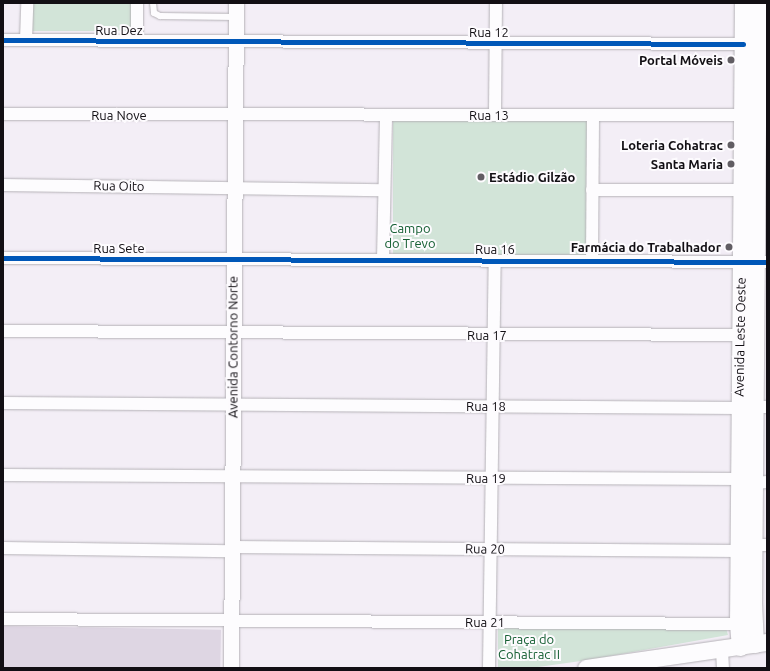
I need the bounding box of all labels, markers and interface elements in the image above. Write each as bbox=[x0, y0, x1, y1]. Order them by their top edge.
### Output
street label: Rua Dez bbox=[95, 22, 143, 38]
street label: Rua 12 bbox=[469, 24, 509, 40]
place label: Portal Móveis bbox=[639, 52, 723, 68]
marker: Portal Móveis bbox=[726, 55, 736, 65]
street label: Rua Nove bbox=[91, 107, 147, 123]
street label: Rua 13 bbox=[469, 107, 509, 123]
place label: Loteria Cohatrac bbox=[621, 137, 723, 153]
marker: Loteria Cohatrac bbox=[726, 140, 736, 150]
place label: Santa Maria bbox=[651, 156, 723, 172]
marker: Santa Maria bbox=[726, 159, 736, 169]
place label: Estádio Gilzão bbox=[489, 169, 575, 185]
marker: Estádio Gilzão bbox=[476, 172, 486, 182]
street label: Rua Oito bbox=[93, 178, 145, 194]
park label: Campo do Trevo bbox=[385, 221, 435, 252]
place label: Farmácia do Trabalhador bbox=[571, 239, 721, 255]
street label: Rua Sete bbox=[93, 240, 145, 256]
street label: Rua 16 bbox=[475, 241, 515, 257]
marker: Farmácia do Trabalhador bbox=[724, 242, 734, 252]
street label: Avenida Contorno Norte bbox=[225, 276, 241, 418]
street label: Avenida Leste Oeste bbox=[731, 277, 749, 397]
street label: Rua 17 bbox=[467, 327, 507, 343]
street label: Rua 18 bbox=[466, 398, 506, 414]
street label: Rua 19 bbox=[466, 470, 506, 486]
street label: Rua 20 bbox=[465, 541, 505, 557]
street label: Rua 21 bbox=[465, 614, 505, 630]
park label: Praça do Cohatrac II bbox=[498, 632, 560, 663]

